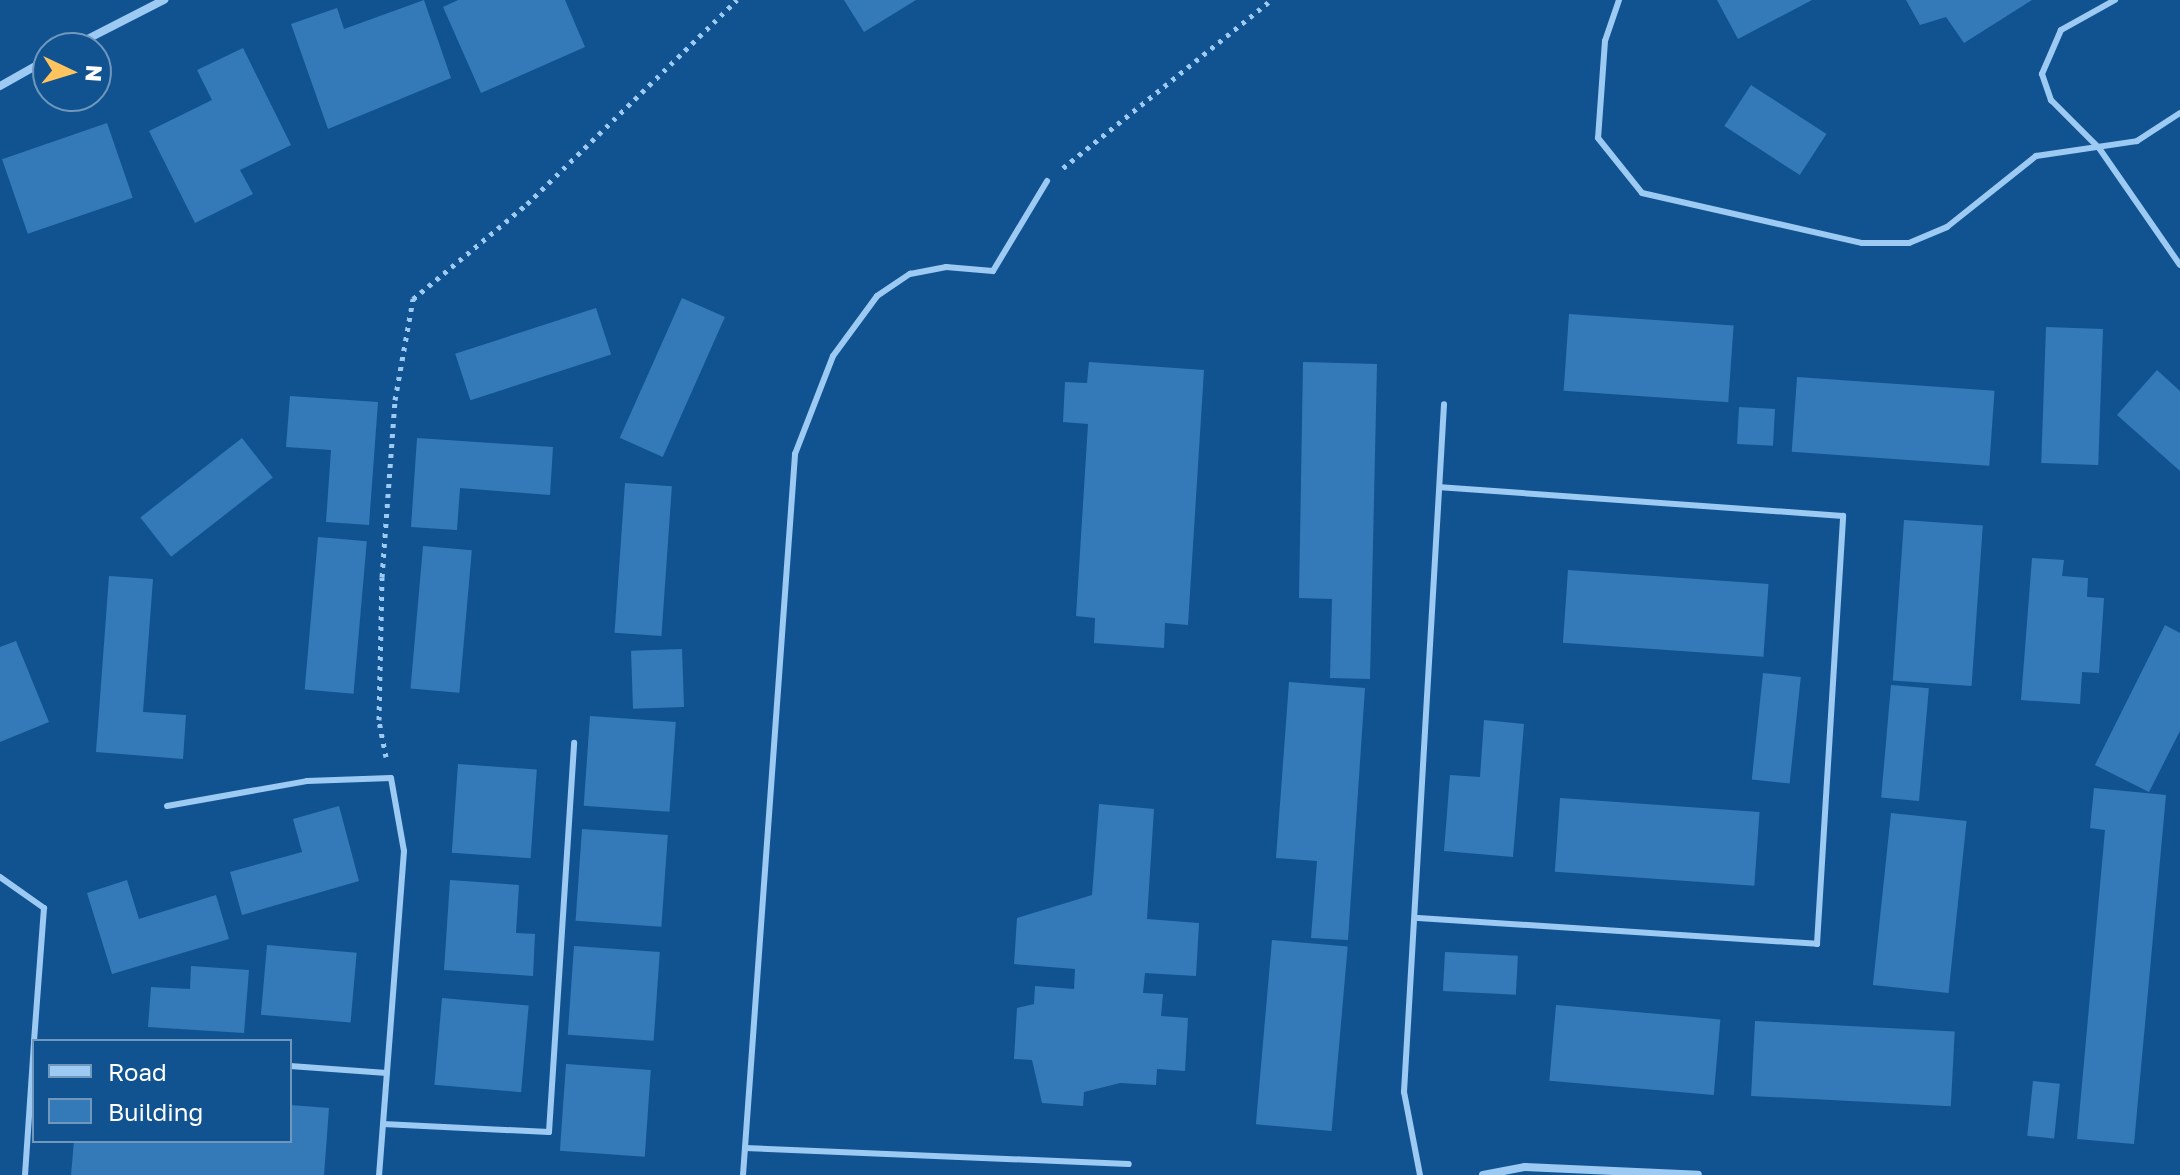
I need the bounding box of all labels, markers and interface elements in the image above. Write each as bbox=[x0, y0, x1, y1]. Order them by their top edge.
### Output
north arrow bbox=[32, 32, 112, 112]
text: N bbox=[80, 64, 108, 83]
legend bbox=[32, 1039, 292, 1143]
text: Road bbox=[108, 1057, 167, 1086]
text: Building bbox=[108, 1097, 203, 1126]

